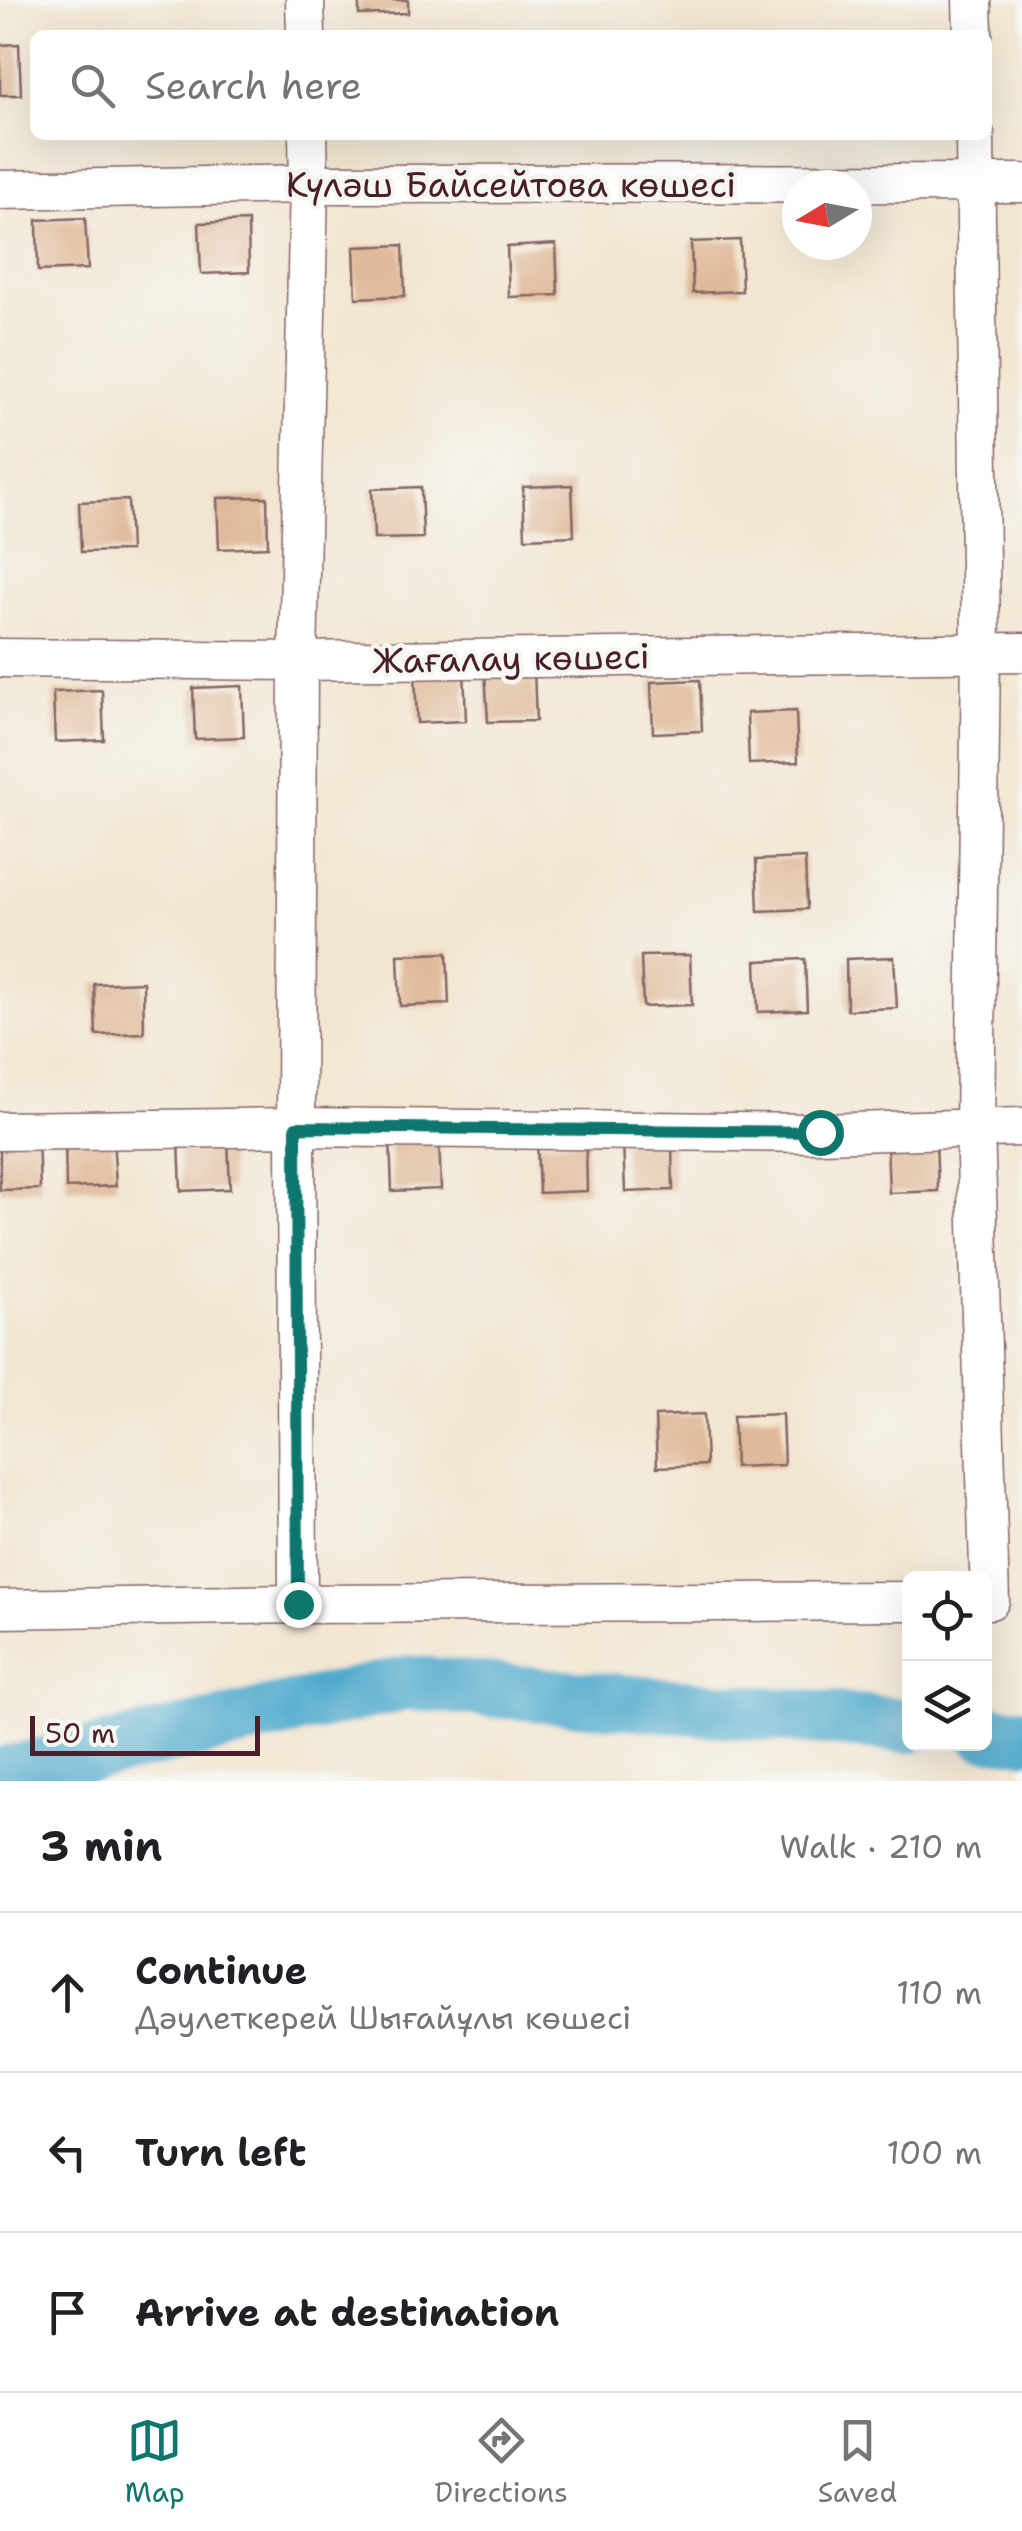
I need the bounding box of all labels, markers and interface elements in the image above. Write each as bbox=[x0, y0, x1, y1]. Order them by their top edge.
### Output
search box bbox=[30, 30, 992, 140]
icon: search bbox=[65, 58, 120, 113]
text: Search here bbox=[145, 60, 362, 111]
street label: Күләш Байсейтова көшесі bbox=[286, 161, 736, 208]
north arrow bbox=[782, 170, 872, 260]
street label: Жағалау көшесі bbox=[372, 632, 650, 684]
route start bbox=[798, 1110, 844, 1156]
map controls bbox=[902, 1571, 992, 1751]
button: locate bbox=[902, 1571, 992, 1661]
route end bbox=[276, 1582, 322, 1628]
button: layers bbox=[902, 1661, 992, 1751]
scale bar bbox=[30, 1711, 260, 1756]
text: 50 m bbox=[45, 1714, 115, 1752]
text: 3 min bbox=[40, 1818, 162, 1874]
text: Walk · 210 m bbox=[780, 1825, 982, 1868]
text: Continue bbox=[135, 1945, 307, 1996]
icon: ahead bbox=[40, 1965, 95, 2020]
text: 110 m bbox=[896, 1971, 982, 2014]
text: Дәулеткерей Шығайұлы көшесі bbox=[135, 1996, 631, 2039]
icon: left bbox=[40, 2125, 95, 2180]
text: Turn left bbox=[135, 2127, 307, 2178]
text: 100 m bbox=[886, 2131, 982, 2174]
icon: arrive bbox=[40, 2285, 95, 2340]
text: Arrive at destination bbox=[135, 2287, 559, 2338]
tab: Map bbox=[125, 2413, 185, 2511]
tab: Directions bbox=[434, 2413, 568, 2511]
tab: Saved bbox=[818, 2413, 897, 2511]

